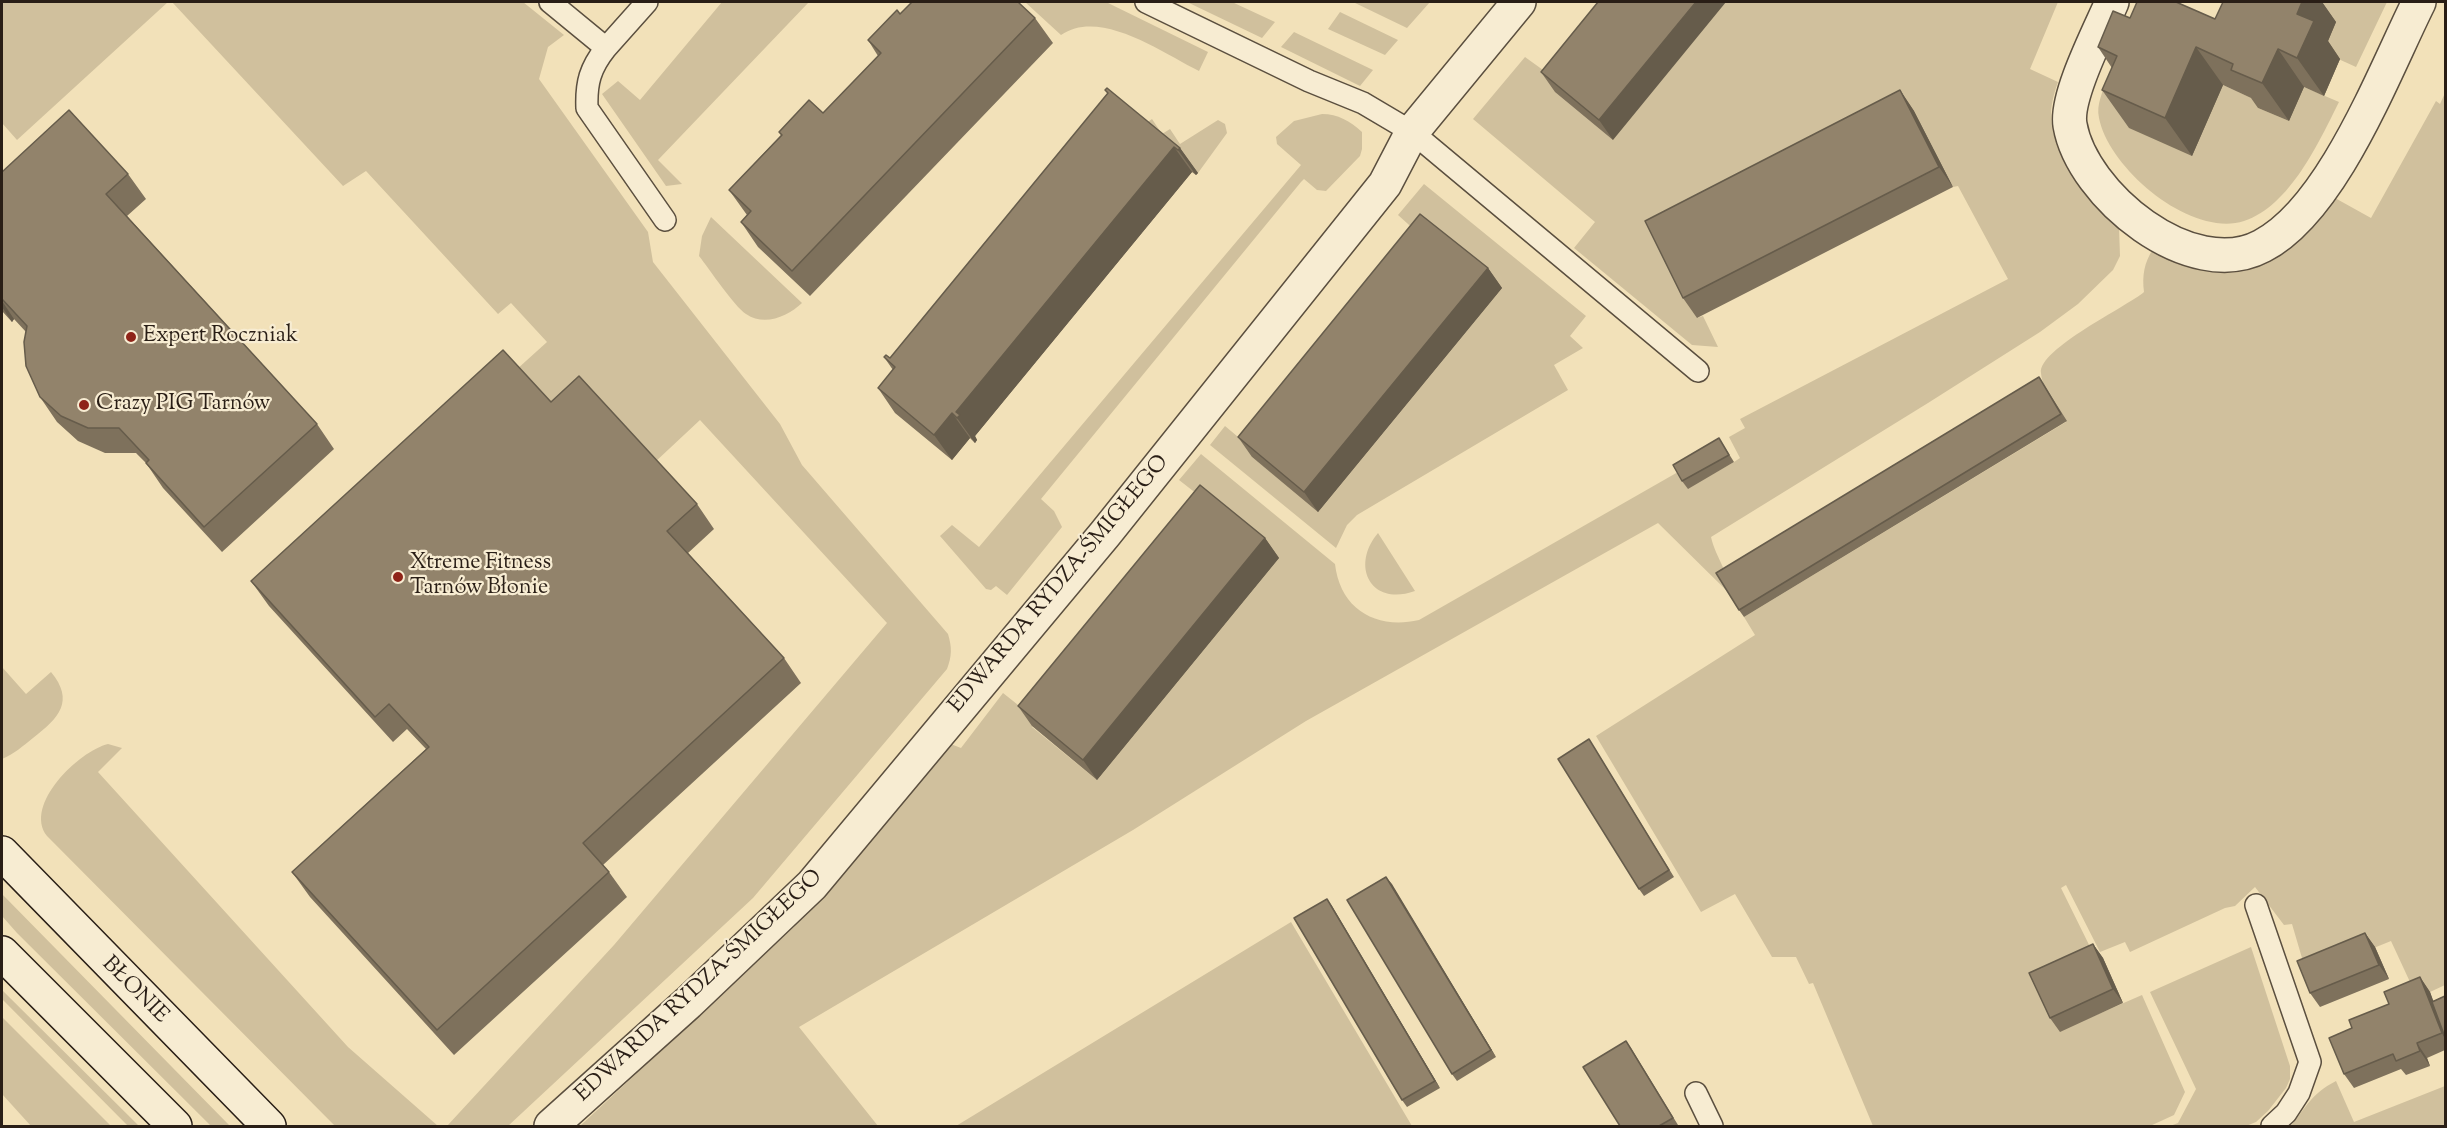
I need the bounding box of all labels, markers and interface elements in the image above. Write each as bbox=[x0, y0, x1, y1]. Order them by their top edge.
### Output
place label: Expert Roczniak bbox=[143, 324, 298, 350]
marker: Expert Roczniak bbox=[124, 330, 138, 344]
place label: Crazy PIG Tarnów bbox=[96, 392, 270, 418]
marker: Crazy PIG Tarnów bbox=[77, 398, 91, 412]
street label: EDWARDA RYDZA-ŚMIGŁEGO bbox=[944, 451, 1176, 719]
place label: Xtreme Fitness Tarnów Błonie bbox=[410, 551, 551, 602]
marker: Xtreme Fitness Tarnów Błonie bbox=[391, 570, 405, 584]
street label: EDWARDA RYDZA-ŚMIGŁEGO bbox=[571, 865, 829, 1109]
street label: BŁONIE bbox=[95, 952, 173, 1030]

